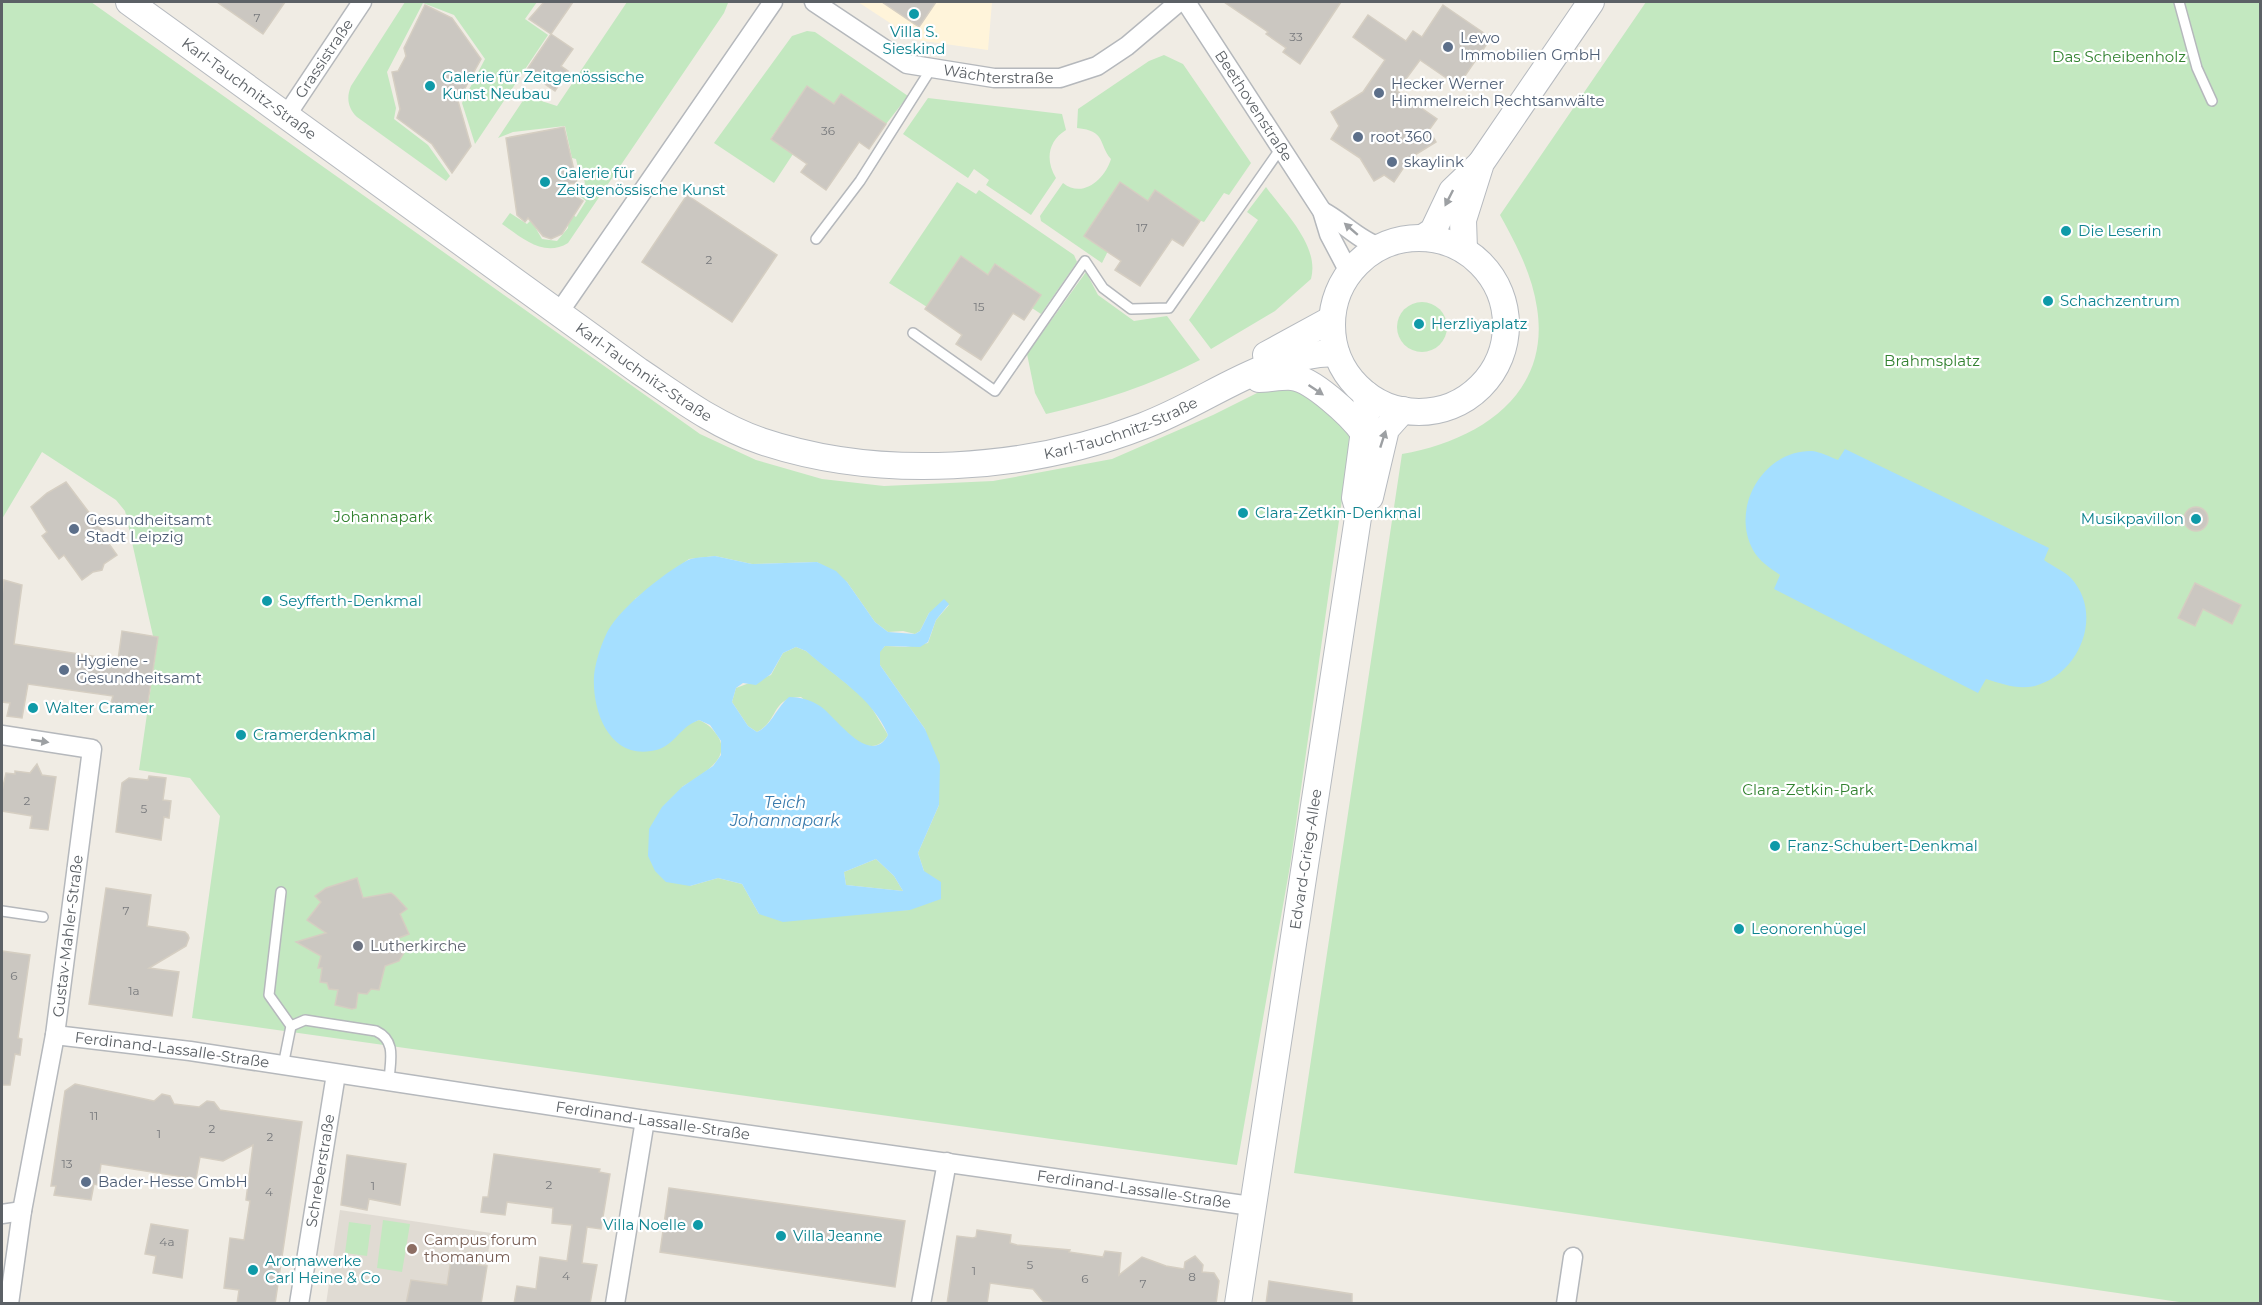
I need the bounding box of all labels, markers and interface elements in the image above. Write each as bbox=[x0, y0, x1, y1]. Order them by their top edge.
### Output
marker: Villa S. Sieskind bbox=[907, 7, 921, 21]
house number: 7 bbox=[253, 10, 261, 25]
street label: Grassistraße bbox=[291, 15, 357, 102]
place label: Villa S. Sieskind bbox=[883, 22, 945, 58]
place label: Lewo Immobilien GmbH bbox=[1460, 28, 1601, 64]
house number: 33 bbox=[1289, 29, 1303, 44]
street label: Karl-Tauchnitz-Straße bbox=[178, 33, 320, 144]
marker: Lewo Immobilien GmbH bbox=[1441, 40, 1455, 54]
street label: Beethovenstraße bbox=[1211, 47, 1297, 165]
park label: Das Scheibenholz bbox=[2052, 47, 2186, 66]
street label: Wächterstraße bbox=[942, 60, 1054, 87]
place label: Galerie für Zeitgenössische Kunst Neubau bbox=[442, 67, 644, 103]
place label: Hecker Werner Himmelreich Rechtsanwälte bbox=[1391, 74, 1605, 110]
marker: Galerie für Zeitgenössische Kunst Neubau bbox=[423, 79, 437, 93]
marker: Hecker Werner Himmelreich Rechtsanwälte bbox=[1372, 86, 1386, 100]
house number: 36 bbox=[821, 123, 835, 138]
place label: root 360 bbox=[1370, 127, 1432, 146]
marker: root 360 bbox=[1351, 130, 1365, 144]
place label: skaylink bbox=[1404, 152, 1464, 171]
marker: skaylink bbox=[1385, 155, 1399, 169]
place label: Galerie für Zeitgenössische Kunst bbox=[557, 163, 726, 199]
marker: Galerie für Zeitgenössische Kunst bbox=[538, 175, 552, 189]
one-way arrow bbox=[1445, 189, 1455, 207]
house number: 17 bbox=[1136, 220, 1148, 235]
place label: Die Leserin bbox=[2078, 221, 2162, 240]
one-way arrow bbox=[1344, 223, 1359, 236]
marker: Die Leserin bbox=[2059, 224, 2073, 238]
house number: 2 bbox=[706, 252, 713, 267]
place label: Schachzentrum bbox=[2060, 291, 2180, 310]
marker: Schachzentrum bbox=[2041, 294, 2055, 308]
house number: 15 bbox=[973, 299, 985, 314]
place label: Herzliyaplatz bbox=[1431, 314, 1528, 333]
marker: Herzliyaplatz bbox=[1412, 317, 1426, 331]
street label: Karl-Tauchnitz-Straße bbox=[572, 318, 716, 426]
park label: Brahmsplatz bbox=[1884, 351, 1980, 370]
one-way arrow bbox=[1308, 384, 1324, 395]
street label: Karl-Tauchnitz-Straße bbox=[1042, 392, 1201, 463]
one-way arrow bbox=[1378, 430, 1388, 448]
place label: Clara-Zetkin-Denkmal bbox=[1255, 503, 1421, 522]
marker: Clara-Zetkin-Denkmal bbox=[1236, 506, 1250, 520]
park label: Johannapark bbox=[333, 507, 432, 526]
place label: Musikpavillon bbox=[2081, 509, 2184, 528]
place label: Gesundheitsamt Stadt Leipzig bbox=[86, 510, 212, 546]
marker: Musikpavillon bbox=[2189, 512, 2203, 526]
marker: Gesundheitsamt Stadt Leipzig bbox=[67, 522, 81, 536]
place label: Seyfferth-Denkmal bbox=[279, 591, 422, 610]
marker: Seyfferth-Denkmal bbox=[260, 594, 274, 608]
place label: Hygiene - Gesundheitsamt bbox=[76, 651, 202, 687]
marker: Hygiene - Gesundheitsamt bbox=[57, 663, 71, 677]
place label: Walter Cramer bbox=[45, 698, 154, 717]
marker: Walter Cramer bbox=[26, 701, 40, 715]
place label: Cramerdenkmal bbox=[253, 725, 376, 744]
marker: Cramerdenkmal bbox=[234, 728, 248, 742]
one-way arrow bbox=[30, 737, 49, 746]
park label: Clara-Zetkin-Park bbox=[1742, 780, 1874, 799]
street label: Edvard-Grieg-Allee bbox=[1285, 787, 1325, 931]
house number: 2 bbox=[24, 793, 31, 808]
water label: Teich Johannapark bbox=[729, 793, 841, 830]
house number: 5 bbox=[141, 801, 148, 816]
place label: Franz-Schubert-Denkmal bbox=[1787, 836, 1978, 855]
marker: Franz-Schubert-Denkmal bbox=[1768, 839, 1782, 853]
street label: Gustav-Mahler-Straße bbox=[48, 854, 87, 1018]
house number: 7 bbox=[122, 903, 130, 918]
place label: Leonorenhügel bbox=[1751, 919, 1866, 938]
marker: Leonorenhügel bbox=[1732, 922, 1746, 936]
place label: Lutherkirche bbox=[370, 936, 466, 955]
marker: Lutherkirche bbox=[351, 939, 365, 953]
house number: 6 bbox=[10, 968, 18, 983]
house number: 1a bbox=[128, 983, 140, 998]
street label: Ferdinand-Lassalle-Straße bbox=[74, 1027, 271, 1072]
street label: Ferdinand-Lassalle-Straße bbox=[554, 1097, 751, 1144]
house number: 11 bbox=[90, 1108, 98, 1123]
street label: Schreberstraße bbox=[301, 1113, 338, 1229]
house number: 2 bbox=[209, 1121, 216, 1136]
house number: 1 bbox=[157, 1126, 161, 1141]
house number: 2 bbox=[267, 1129, 274, 1144]
house number: 13 bbox=[61, 1156, 73, 1171]
street label: Ferdinand-Lassalle-Straße bbox=[1036, 1166, 1232, 1212]
place label: Bader-Hesse GmbH bbox=[98, 1172, 248, 1191]
marker: Bader-Hesse GmbH bbox=[79, 1175, 93, 1189]
house number: 2 bbox=[546, 1177, 553, 1192]
house number: 1 bbox=[371, 1178, 375, 1193]
house number: 4 bbox=[265, 1184, 273, 1199]
place label: Villa Noelle bbox=[603, 1215, 686, 1234]
marker: Villa Noelle bbox=[691, 1218, 705, 1232]
place label: Villa Jeanne bbox=[793, 1226, 883, 1245]
marker: Villa Jeanne bbox=[774, 1229, 788, 1243]
place label: Campus forum thomanum bbox=[424, 1230, 537, 1266]
house number: 4a bbox=[159, 1234, 175, 1249]
marker: Campus forum thomanum bbox=[405, 1242, 419, 1256]
place label: Aromawerke Carl Heine & Co bbox=[265, 1251, 380, 1287]
house number: 5 bbox=[1027, 1257, 1034, 1272]
marker: Aromawerke Carl Heine & Co bbox=[246, 1263, 260, 1277]
house number: 1 bbox=[972, 1263, 976, 1278]
house number: 4 bbox=[562, 1268, 570, 1283]
house number: 8 bbox=[1188, 1269, 1196, 1284]
house number: 6 bbox=[1081, 1271, 1089, 1286]
house number: 7 bbox=[1139, 1276, 1147, 1291]

